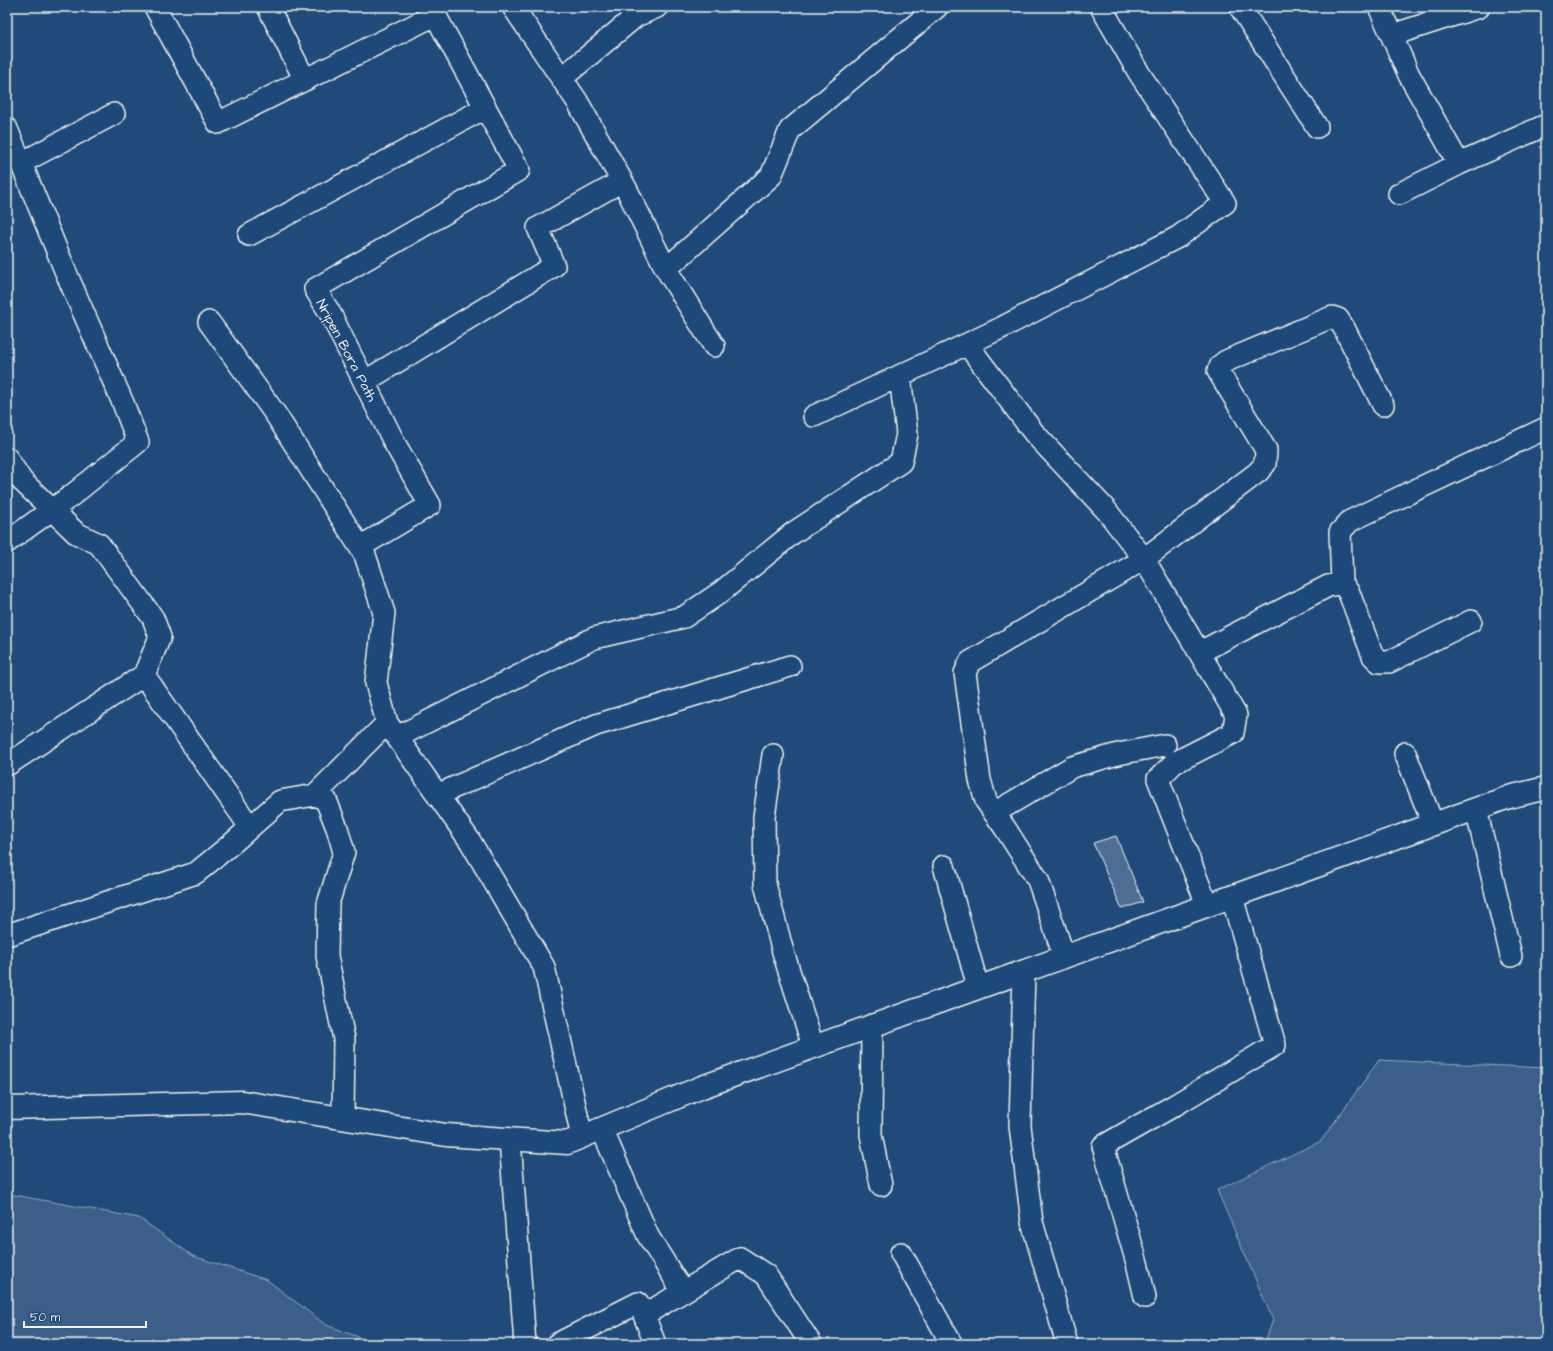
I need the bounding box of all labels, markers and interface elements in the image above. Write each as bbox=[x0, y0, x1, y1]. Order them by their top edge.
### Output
street label: Nripen Bora Path bbox=[311, 296, 382, 405]
scale bar bbox=[24, 1303, 146, 1329]
text: 50 m bbox=[30, 1309, 61, 1326]

